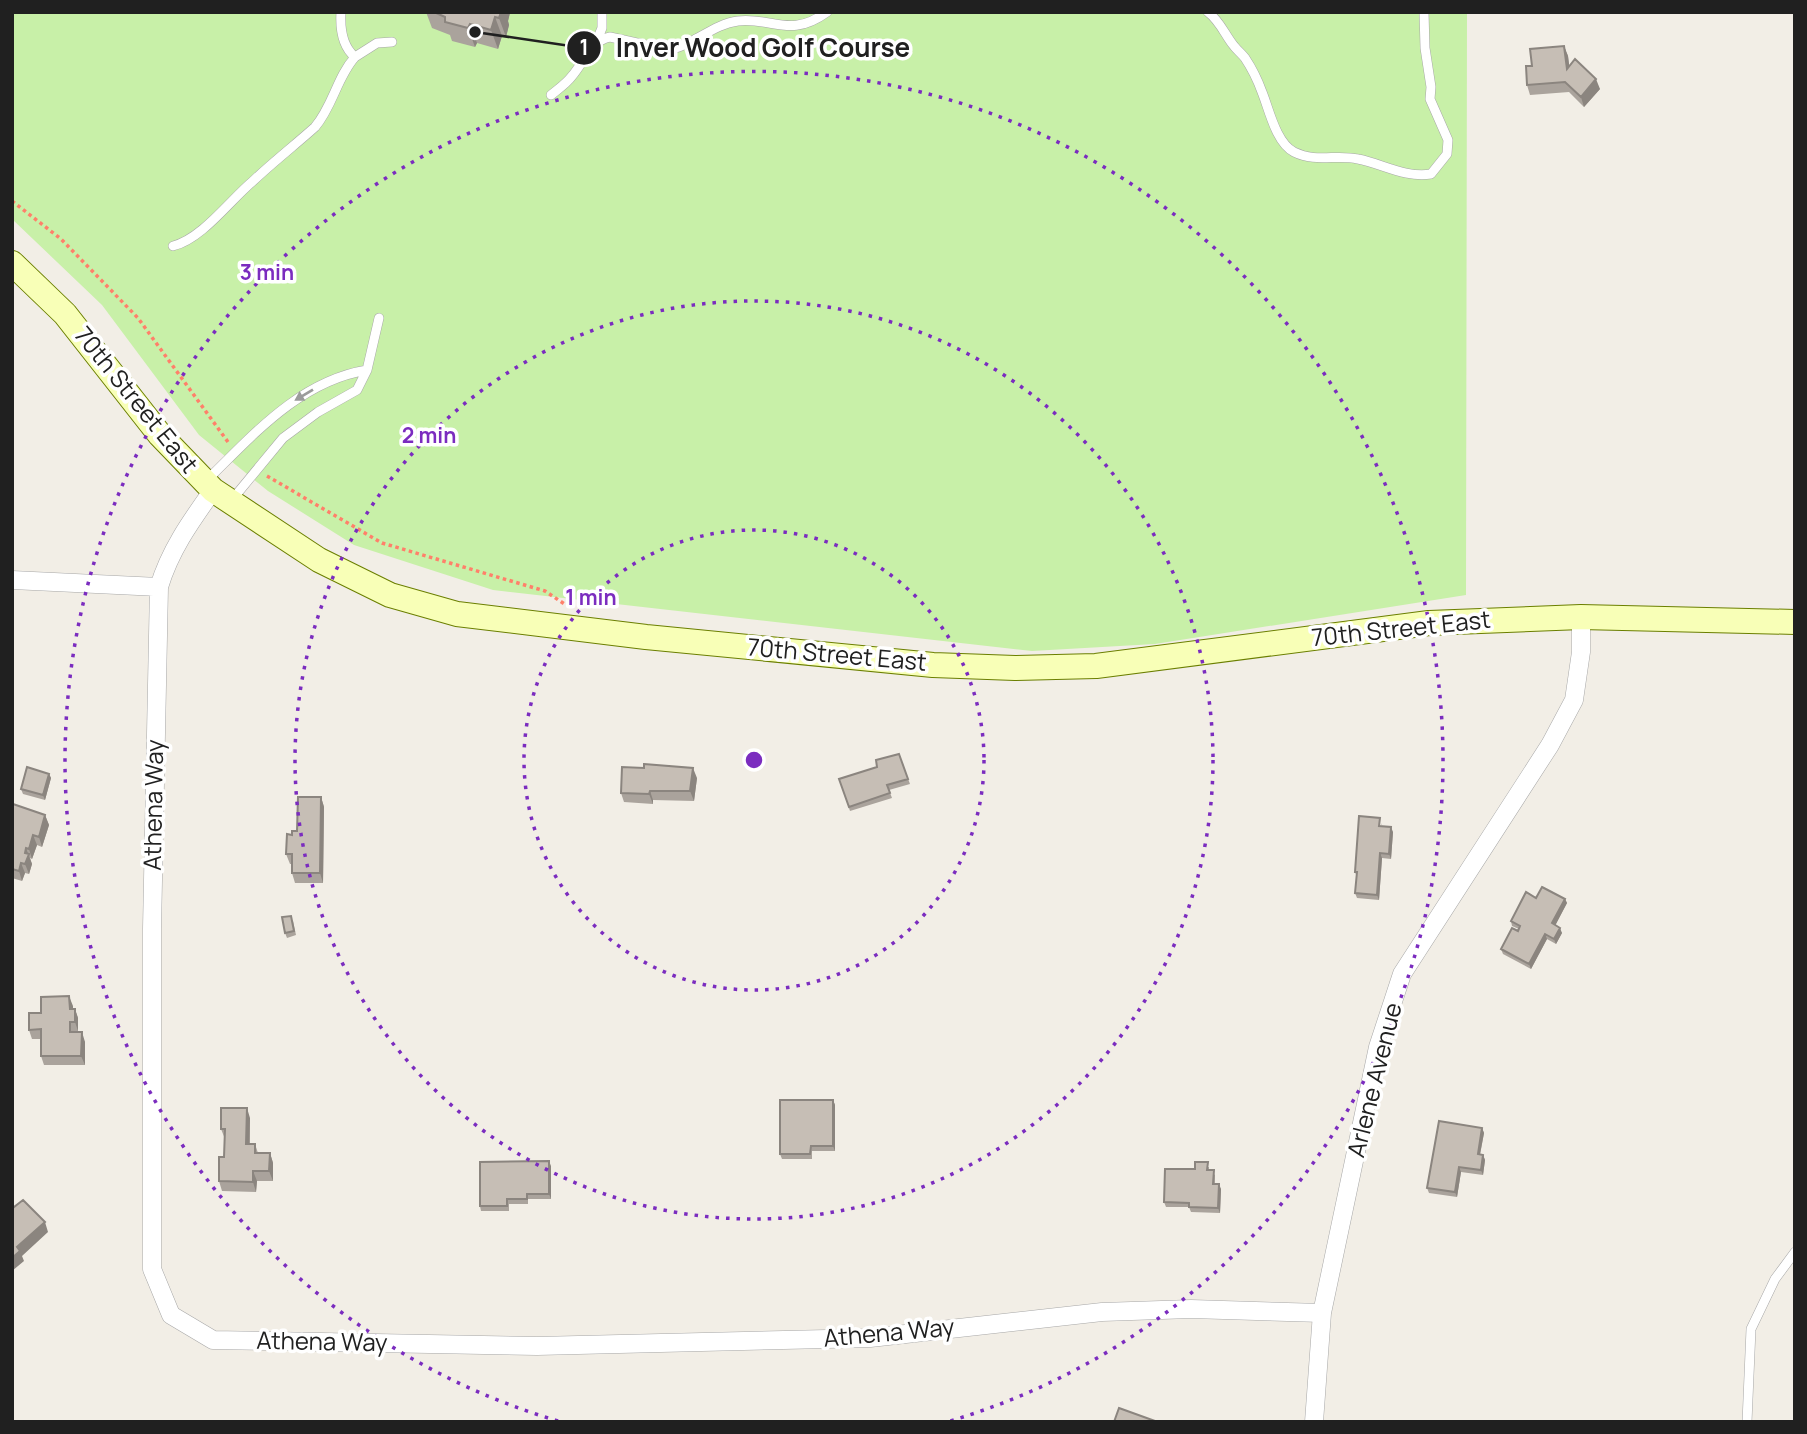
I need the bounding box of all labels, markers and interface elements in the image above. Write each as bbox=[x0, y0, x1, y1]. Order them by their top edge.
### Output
callout: Inver Wood Golf Course bbox=[567, 24, 924, 71]
text: Inver Wood Golf Course bbox=[616, 29, 910, 65]
text: 1 bbox=[579, 33, 589, 61]
text: 3 min bbox=[240, 258, 294, 286]
street label: 70th Street East bbox=[68, 319, 207, 479]
one-way arrow bbox=[295, 388, 314, 401]
text: 2 min bbox=[402, 421, 456, 449]
text: 1 min bbox=[565, 583, 617, 611]
street label: 70th Street East bbox=[1310, 602, 1492, 653]
street label: 70th Street East bbox=[746, 629, 928, 678]
street label: Athena Way bbox=[135, 739, 170, 871]
centre of rings bbox=[742, 748, 766, 772]
street label: Arlene Avenue bbox=[1338, 999, 1409, 1160]
street label: Athena Way bbox=[822, 1309, 956, 1354]
street label: Athena Way bbox=[256, 1323, 388, 1358]

